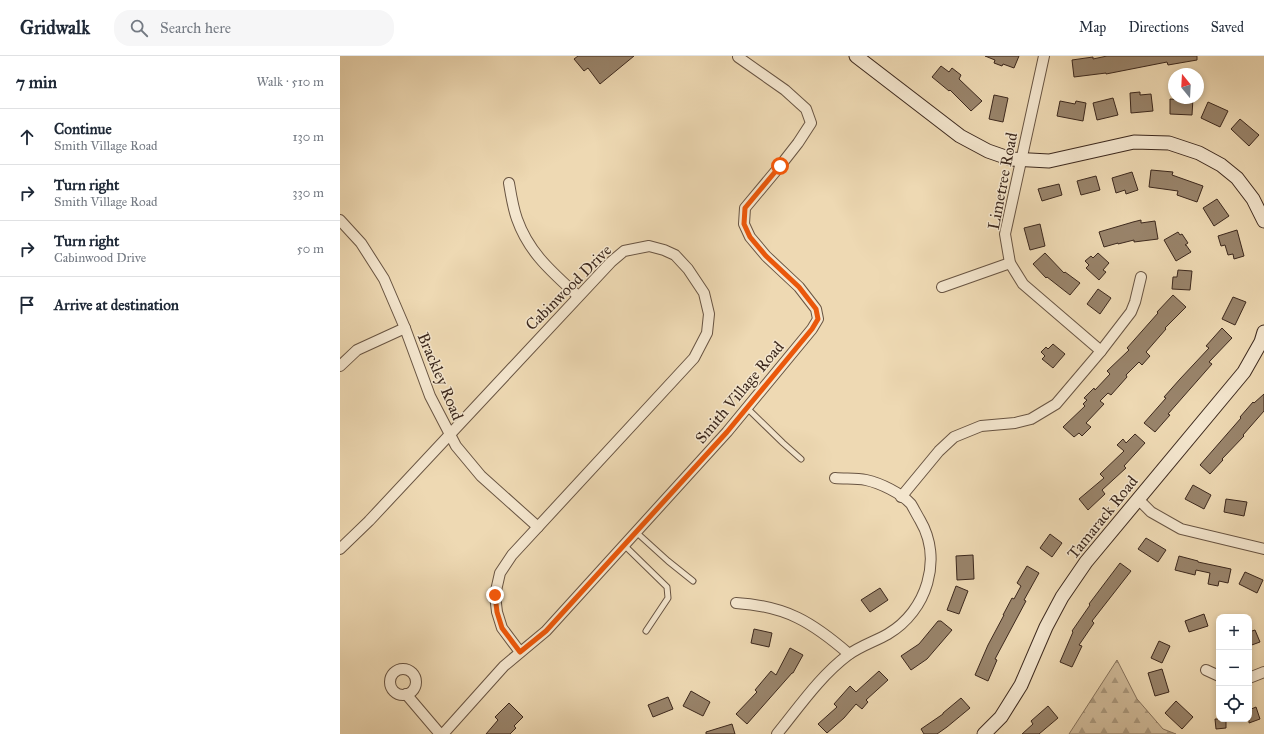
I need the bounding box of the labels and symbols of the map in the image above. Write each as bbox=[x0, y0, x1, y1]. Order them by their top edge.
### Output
north arrow bbox=[1168, 68, 1204, 104]
street label: Limetree Road bbox=[984, 131, 1021, 231]
route start bbox=[771, 157, 789, 175]
street label: Cabinwood Drive bbox=[522, 240, 615, 334]
street label: Brackley Road bbox=[414, 330, 468, 423]
street label: Smith Village Road bbox=[691, 337, 788, 448]
street label: Tamarack Road bbox=[1063, 472, 1142, 563]
route end bbox=[486, 586, 504, 604]

